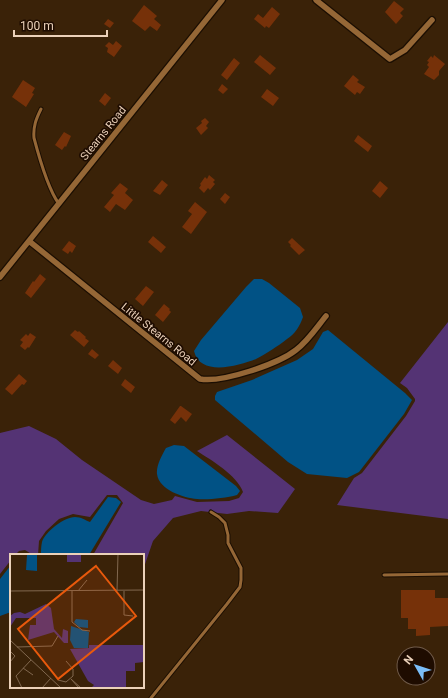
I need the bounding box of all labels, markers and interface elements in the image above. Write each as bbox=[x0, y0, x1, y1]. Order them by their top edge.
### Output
scale bar bbox=[14, 12, 107, 38]
text: 100 m bbox=[20, 19, 54, 33]
street label: Stearns Road bbox=[78, 104, 129, 163]
street label: Little Stearns Road bbox=[119, 300, 199, 369]
inset map bbox=[10, 554, 144, 688]
north arrow bbox=[396, 646, 436, 686]
text: N bbox=[401, 653, 416, 667]

